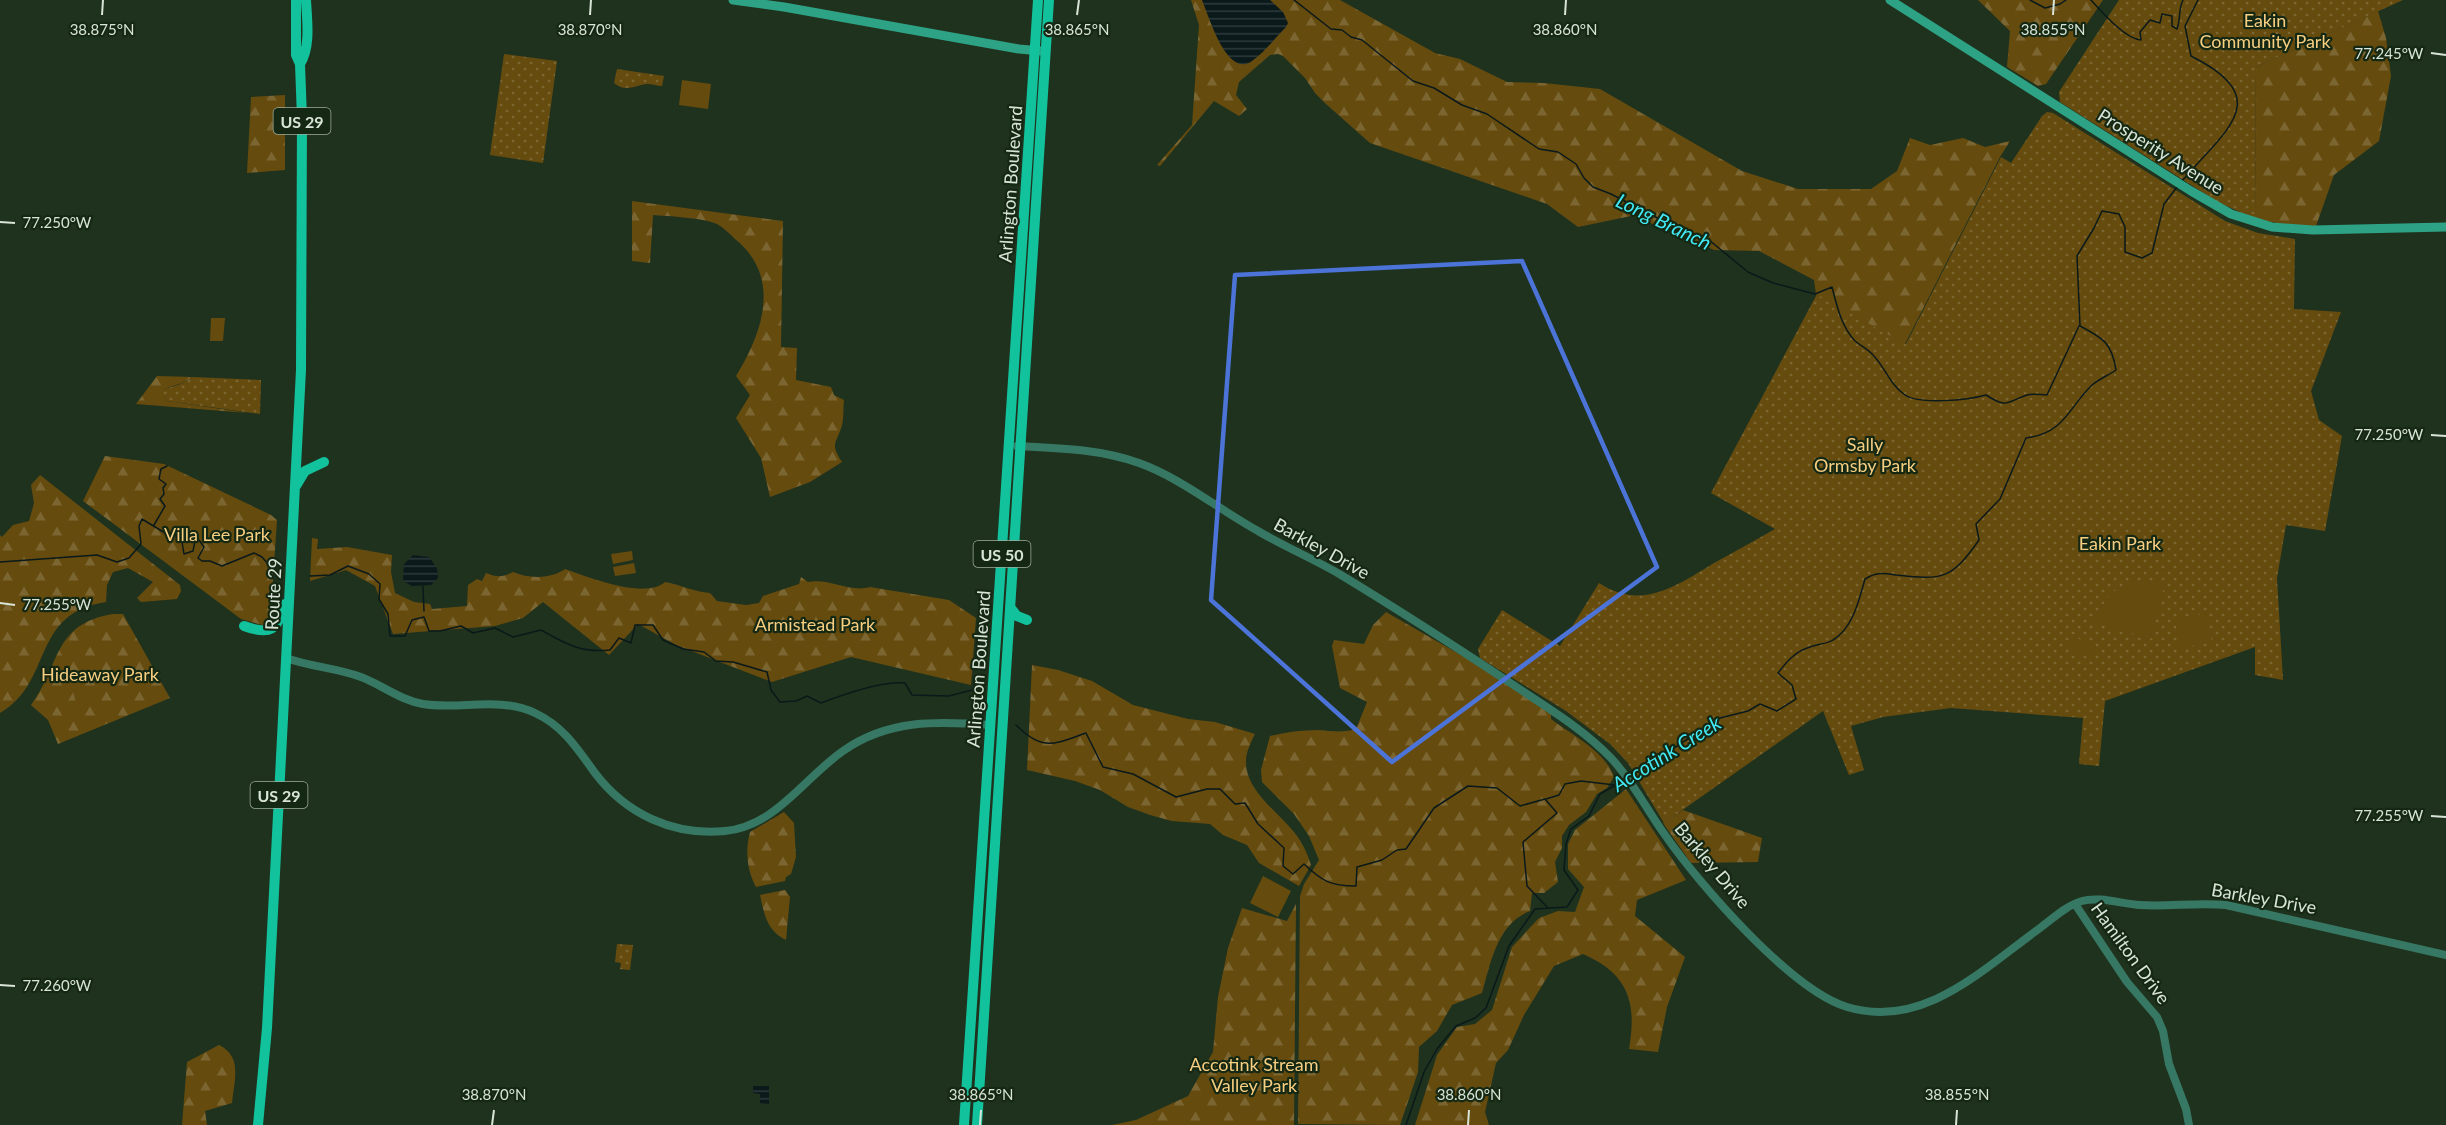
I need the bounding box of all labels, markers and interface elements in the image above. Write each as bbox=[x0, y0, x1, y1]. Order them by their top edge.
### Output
park label: Eakin Community Park bbox=[2199, 9, 2331, 52]
text: 38.875°N bbox=[70, 20, 134, 38]
text: 38.870°N bbox=[558, 20, 622, 38]
text: 38.865°N bbox=[1045, 20, 1109, 38]
text: 38.860°N bbox=[1533, 20, 1597, 38]
text: 38.855°N bbox=[2021, 20, 2085, 38]
text: 77.245°W bbox=[2355, 44, 2424, 62]
street label: Prosperity Avenue bbox=[2094, 103, 2228, 199]
street label: Arlington Boulevard bbox=[994, 105, 1026, 263]
road number: US 29 bbox=[274, 108, 330, 134]
water label: Long Branch bbox=[1613, 188, 1715, 254]
text: 77.250°W bbox=[23, 213, 92, 231]
text: 77.250°W bbox=[2355, 425, 2424, 443]
park label: Sally Ormsby Park bbox=[1814, 433, 1917, 476]
street label: Barkley Drive bbox=[1270, 513, 1374, 583]
park label: Villa Lee Park bbox=[164, 523, 271, 545]
park label: Eakin Park bbox=[2079, 532, 2162, 554]
road number: US 50 bbox=[974, 541, 1030, 567]
street label: Route 29 bbox=[260, 557, 286, 631]
street label: Arlington Boulevard bbox=[962, 590, 994, 748]
text: 77.255°W bbox=[23, 595, 92, 613]
park label: Armistead Park bbox=[755, 613, 876, 635]
park label: Hideaway Park bbox=[41, 663, 160, 685]
water label: Accotink Creek bbox=[1606, 710, 1725, 797]
road number: US 29 bbox=[250, 782, 308, 808]
text: 77.255°W bbox=[2355, 806, 2424, 824]
street label: Barkley Drive bbox=[1671, 817, 1755, 913]
street label: Barkley Drive bbox=[2210, 878, 2318, 918]
street label: Hamilton Drive bbox=[2087, 898, 2175, 1008]
text: 77.260°W bbox=[23, 976, 92, 994]
park label: Accotink Stream Valley Park bbox=[1190, 1053, 1319, 1096]
text: 38.870°N bbox=[462, 1085, 526, 1103]
text: 38.865°N bbox=[949, 1085, 1013, 1103]
text: 38.860°N bbox=[1437, 1085, 1501, 1103]
text: 38.855°N bbox=[1925, 1085, 1989, 1103]

